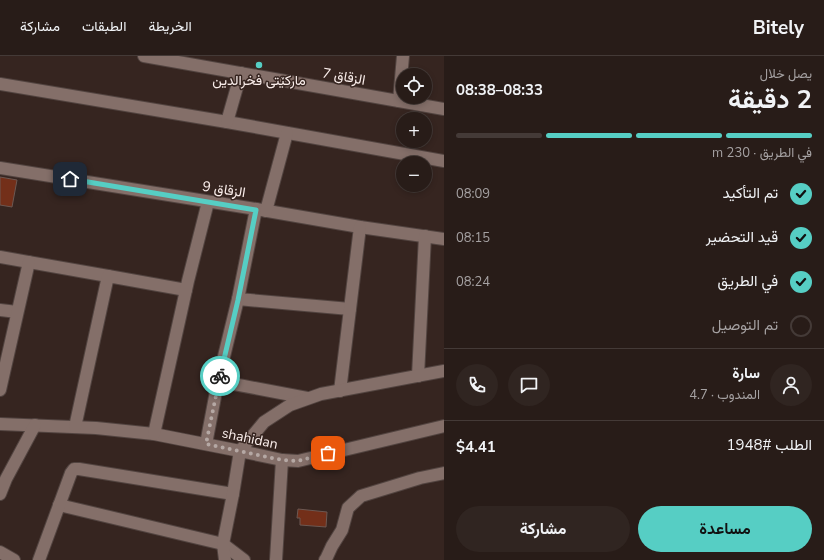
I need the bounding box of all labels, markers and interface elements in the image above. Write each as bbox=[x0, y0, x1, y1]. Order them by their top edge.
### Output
text: Bitely bbox=[753, 15, 804, 41]
text: مشاركة bbox=[20, 17, 60, 36]
text: الطبقات bbox=[82, 17, 126, 36]
text: الخريطة bbox=[148, 17, 192, 36]
marker: مارکێتی فخرالدین bbox=[254, 60, 264, 70]
street label: الزقاق 7 bbox=[321, 63, 367, 90]
text: يصل خلال bbox=[760, 65, 812, 83]
map controls bbox=[396, 68, 432, 192]
button: locate bbox=[396, 68, 432, 104]
place label: مارکێتی فخرالدین bbox=[212, 71, 306, 90]
text: 08:33–08:38 bbox=[456, 80, 543, 100]
text: 2 دقيقة bbox=[728, 82, 812, 117]
button: + bbox=[396, 112, 432, 148]
text: في الطريق · 230 m bbox=[712, 144, 812, 162]
button: − bbox=[396, 156, 432, 192]
pin bbox=[53, 162, 87, 196]
icon: home bbox=[59, 168, 81, 190]
street label: الزقاق 9 bbox=[201, 177, 247, 202]
text: تم التأكيد bbox=[722, 183, 778, 203]
icon: check bbox=[790, 183, 812, 205]
text: 08:09 bbox=[456, 185, 490, 203]
text: قيد التحضير bbox=[706, 227, 778, 247]
icon: check bbox=[790, 227, 812, 249]
text: 08:15 bbox=[456, 229, 490, 247]
text: في الطريق bbox=[718, 271, 778, 291]
icon: check bbox=[790, 271, 812, 293]
text: 08:24 bbox=[456, 273, 490, 291]
text: تم التوصيل bbox=[712, 315, 778, 335]
courier bbox=[200, 356, 240, 396]
text: سارة bbox=[732, 363, 760, 383]
button: phone bbox=[456, 364, 498, 406]
button: chat bbox=[508, 364, 550, 406]
button: person bbox=[770, 364, 812, 406]
icon: bike bbox=[209, 365, 231, 387]
text: المندوب · 4.7 bbox=[689, 386, 760, 404]
street label: shahidan bbox=[220, 423, 280, 454]
text: الطلب #1948 bbox=[727, 435, 812, 455]
pin bbox=[311, 436, 345, 470]
text: $4.41 bbox=[456, 437, 496, 457]
icon: bag bbox=[317, 442, 339, 464]
button: مشاركة bbox=[456, 506, 630, 552]
button: مساعدة bbox=[638, 506, 812, 552]

